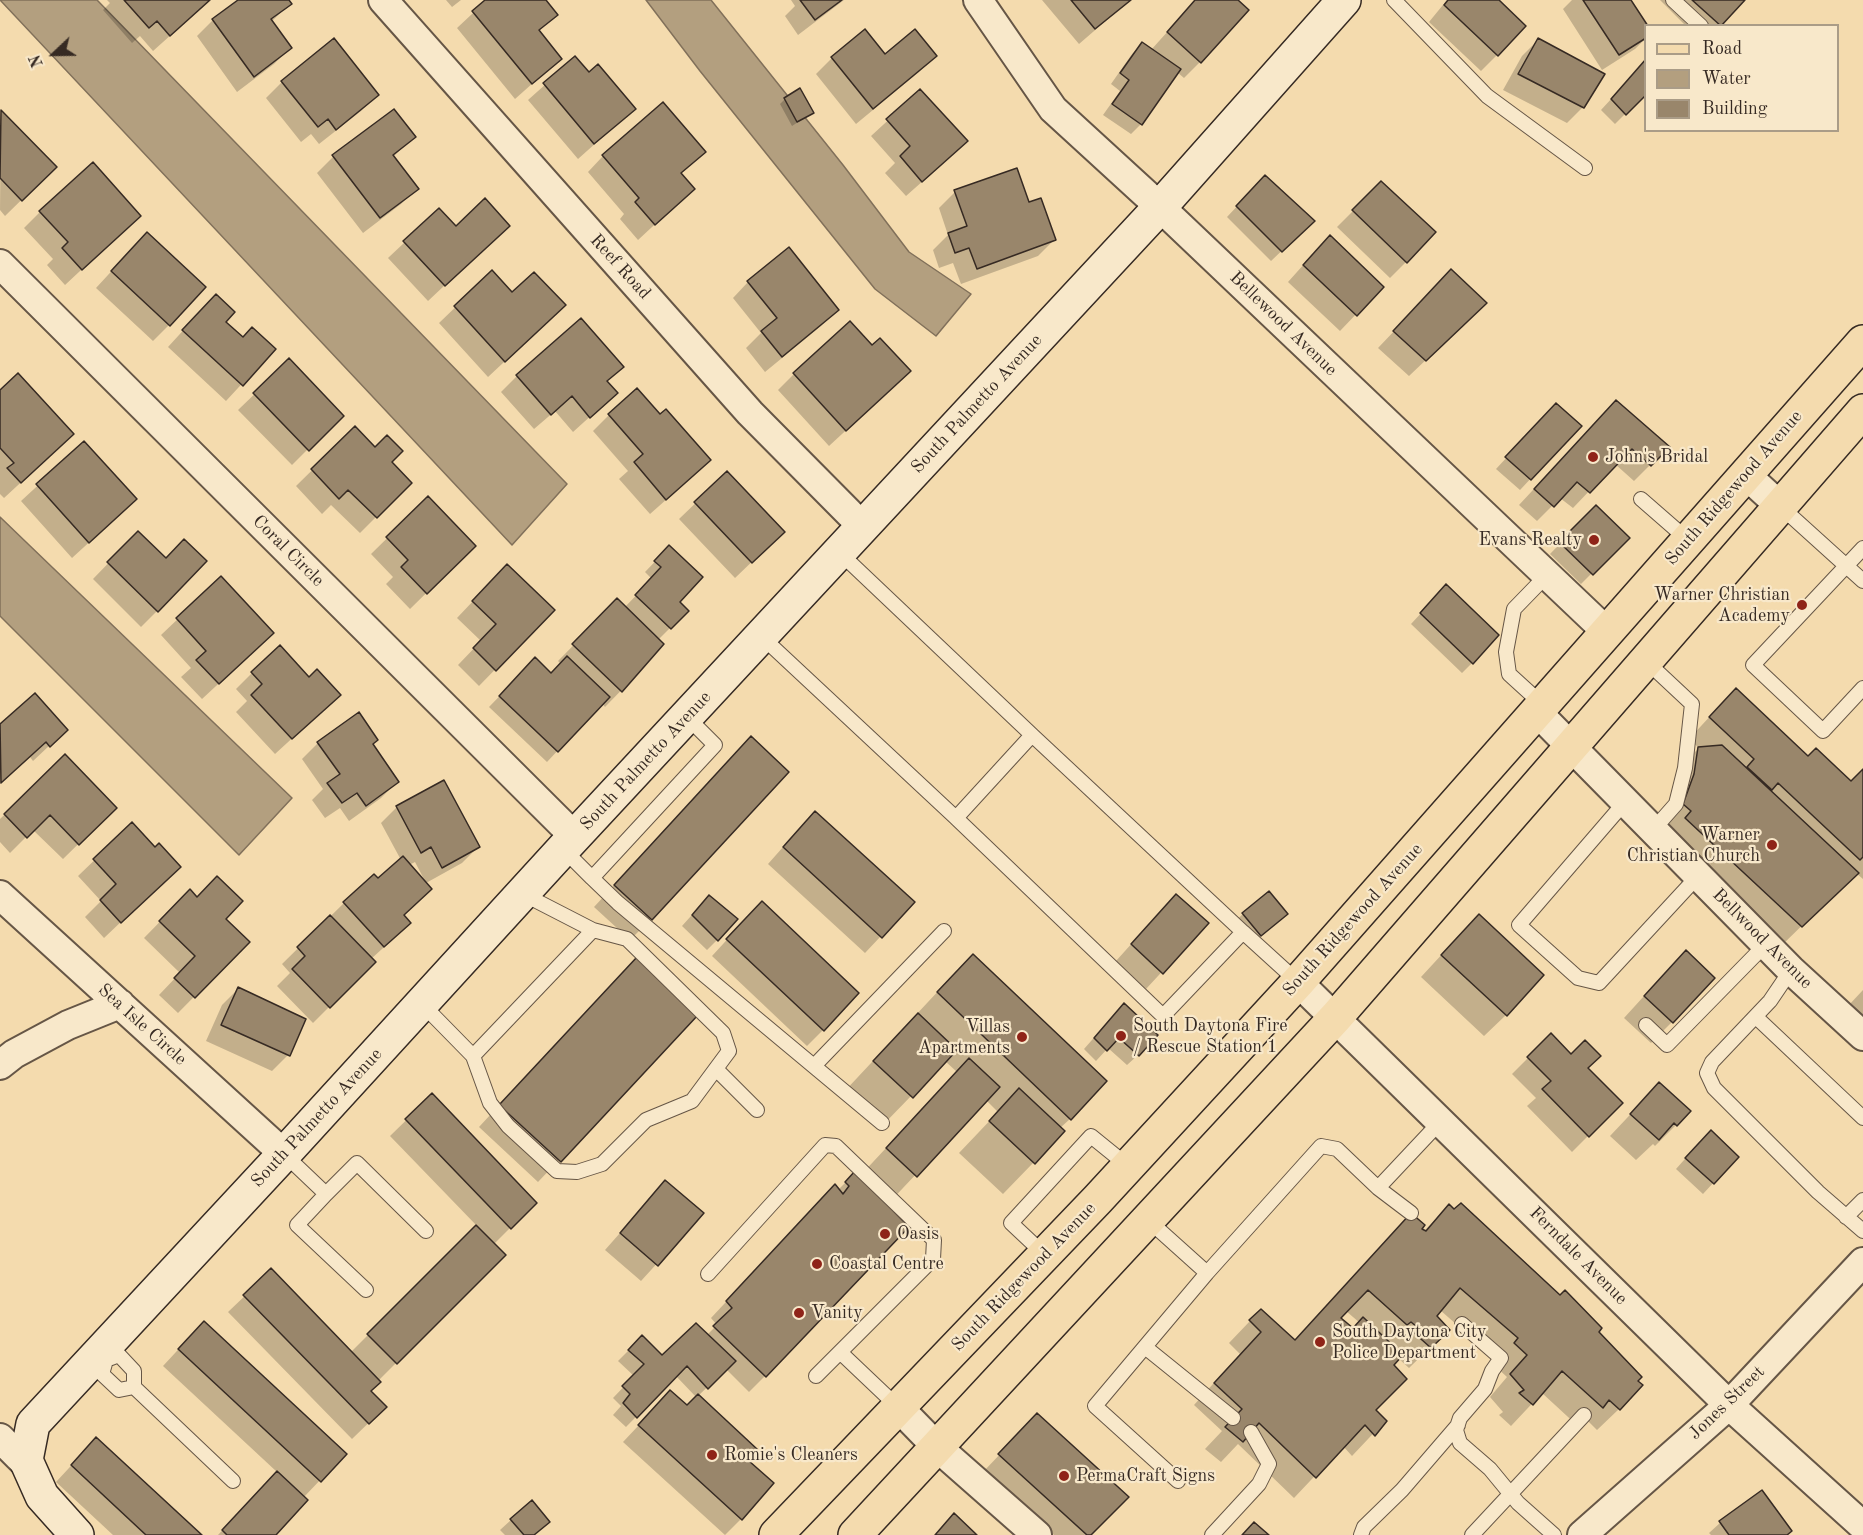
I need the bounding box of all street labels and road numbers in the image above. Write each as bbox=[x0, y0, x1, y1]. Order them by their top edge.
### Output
street label: Reef Road bbox=[585, 230, 655, 304]
street label: Bellewood Avenue bbox=[1225, 267, 1341, 381]
street label: South Palmetto Avenue bbox=[907, 330, 1047, 478]
street label: South Ridgewood Avenue bbox=[1661, 406, 1807, 570]
street label: Coral Circle bbox=[248, 511, 328, 591]
street label: South Palmetto Avenue bbox=[576, 687, 716, 835]
street label: South Ridgewood Avenue bbox=[1279, 839, 1427, 1001]
street label: Bellwood Avenue bbox=[1707, 884, 1817, 994]
street label: Sea Isle Circle bbox=[93, 980, 191, 1070]
street label: South Palmetto Avenue bbox=[247, 1044, 387, 1192]
street label: South Ridgewood Avenue bbox=[947, 1198, 1101, 1356]
street label: Ferndale Avenue bbox=[1524, 1202, 1632, 1310]
street label: Jones Street bbox=[1685, 1361, 1769, 1445]

